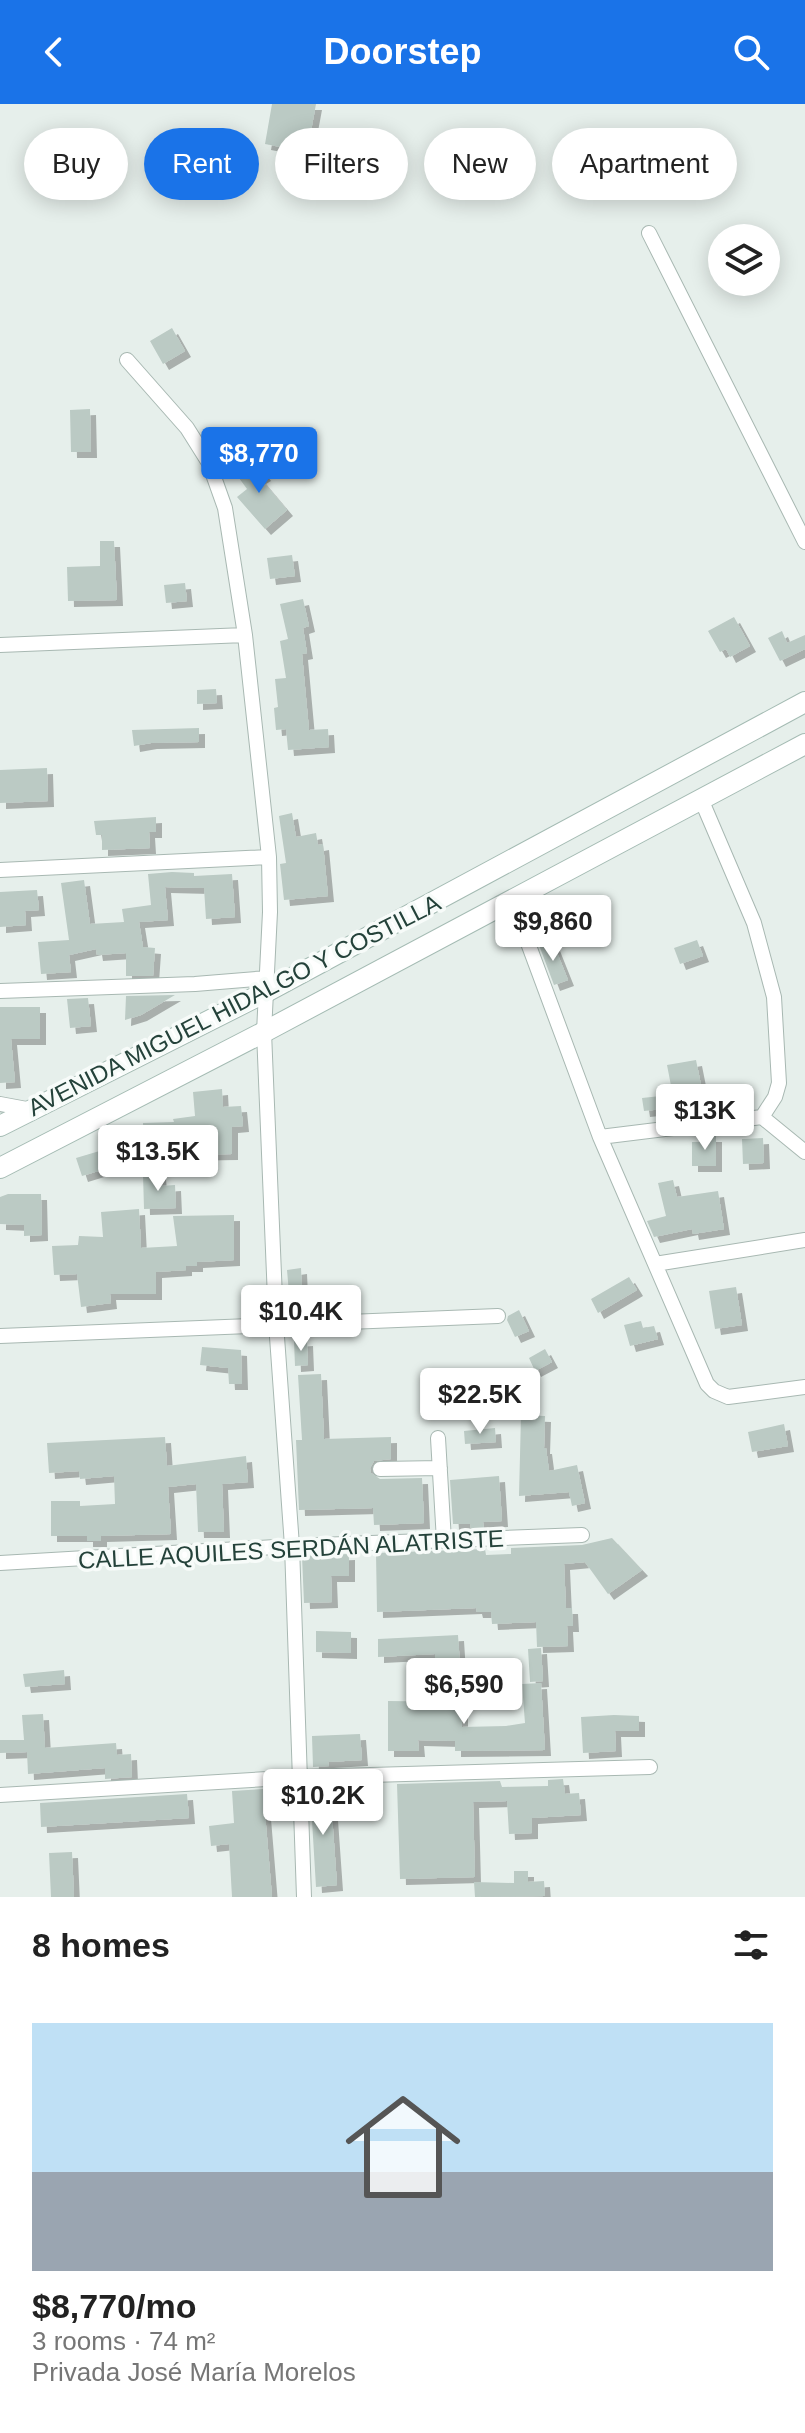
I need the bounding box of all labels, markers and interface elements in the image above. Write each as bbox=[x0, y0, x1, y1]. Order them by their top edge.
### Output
icon: back bbox=[32, 30, 76, 74]
icon: search bbox=[729, 30, 773, 74]
text: Doorstep bbox=[323, 31, 482, 72]
chip: Buy bbox=[24, 128, 128, 200]
chip: Rent bbox=[144, 128, 259, 200]
chip: Filters bbox=[275, 128, 408, 200]
chip: New bbox=[424, 128, 536, 200]
chip: Apartment bbox=[552, 128, 737, 200]
map controls bbox=[708, 224, 780, 296]
button: layers bbox=[708, 224, 780, 296]
pin: $8,770 bbox=[194, 427, 324, 495]
text: $8,770 bbox=[219, 438, 299, 468]
street label: AVENIDA MIGUEL HIDALGO Y COSTILLA bbox=[23, 889, 445, 1121]
pin: $9,860 bbox=[488, 895, 618, 963]
text: $9,860 bbox=[513, 906, 593, 936]
pin: $13K bbox=[658, 1084, 752, 1152]
text: $13K bbox=[674, 1095, 736, 1125]
pin: $13.5K bbox=[93, 1125, 223, 1193]
text: $13.5K bbox=[116, 1136, 200, 1166]
pin: $10.4K bbox=[236, 1285, 366, 1353]
text: $10.4K bbox=[259, 1296, 343, 1326]
pin: $22.5K bbox=[415, 1368, 545, 1436]
text: $22.5K bbox=[438, 1379, 522, 1409]
street label: CALLE AQUILES SERDÁN ALATRISTE bbox=[77, 1524, 505, 1574]
pin: $6,590 bbox=[399, 1658, 529, 1726]
text: $6,590 bbox=[424, 1669, 504, 1699]
pin: $10.2K bbox=[258, 1769, 388, 1837]
text: $10.2K bbox=[281, 1780, 365, 1810]
icon: filters bbox=[729, 1923, 773, 1967]
text: 8 homes bbox=[32, 1926, 170, 1964]
icon: home bbox=[331, 2075, 475, 2219]
text: $8,770/mo bbox=[32, 2287, 196, 2325]
text: 3 rooms · 74 m² bbox=[32, 2326, 216, 2356]
text: Privada José María Morelos bbox=[32, 2357, 356, 2387]

